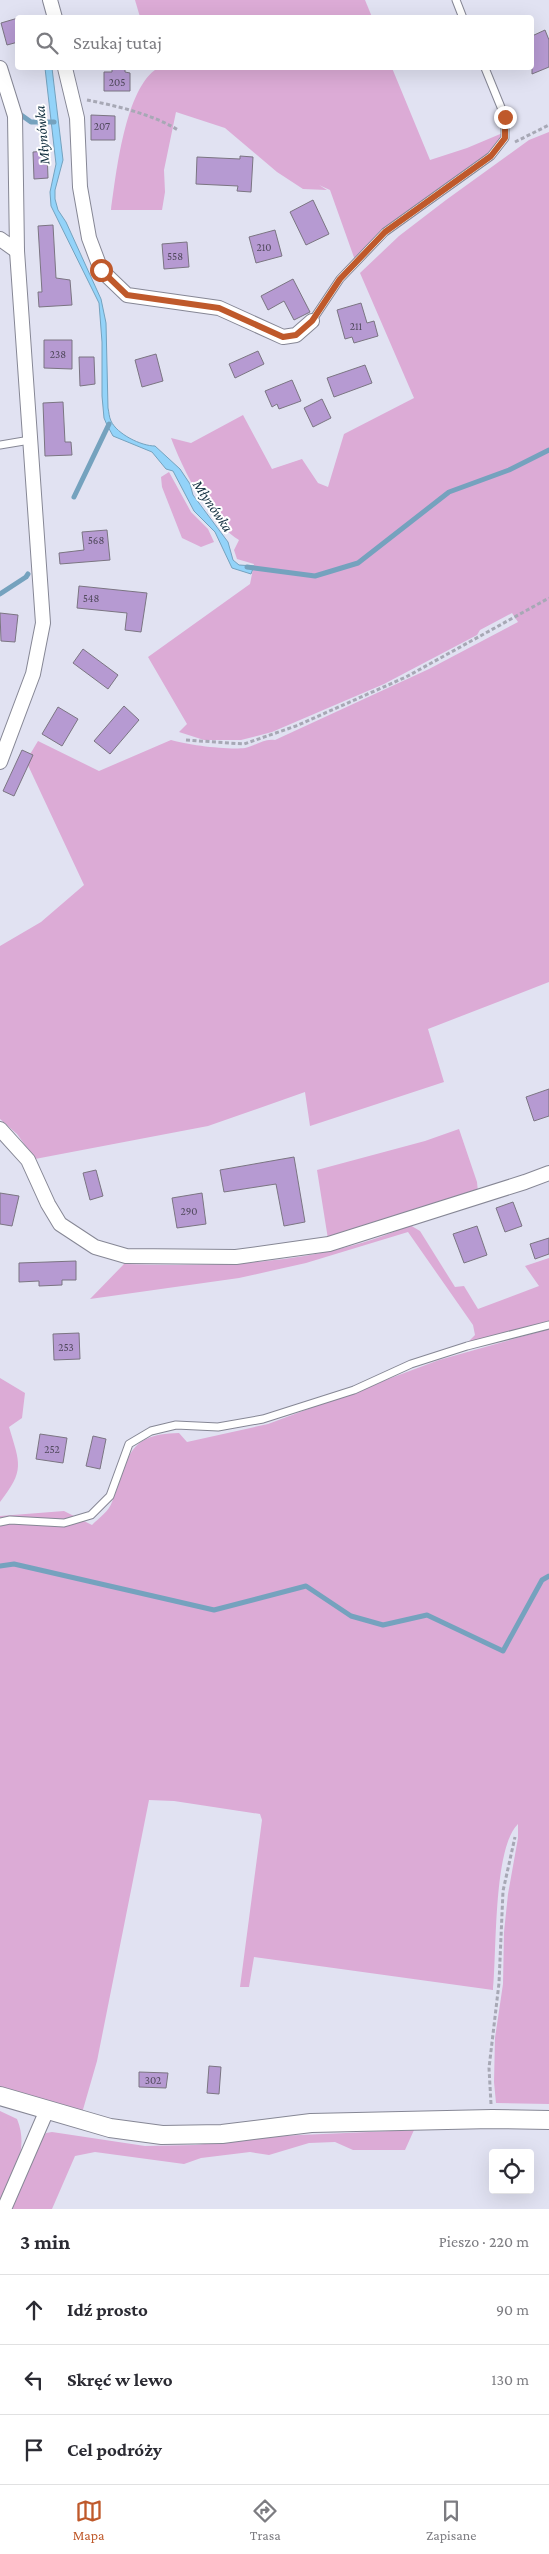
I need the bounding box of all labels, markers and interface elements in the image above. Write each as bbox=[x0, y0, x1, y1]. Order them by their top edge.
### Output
search box bbox=[15, 15, 534, 70]
icon: search bbox=[33, 29, 61, 57]
text: Szukaj tutaj bbox=[73, 32, 162, 53]
house number: 205 bbox=[109, 76, 125, 88]
water label: Młynówka bbox=[31, 105, 54, 166]
route end bbox=[494, 106, 517, 129]
house number: 207 bbox=[94, 120, 110, 132]
house number: 210 bbox=[256, 241, 272, 253]
house number: 558 bbox=[167, 250, 183, 262]
route start bbox=[90, 259, 113, 282]
house number: 211 bbox=[350, 320, 363, 332]
house number: 238 bbox=[50, 348, 66, 360]
water label: Młynówka bbox=[188, 476, 236, 536]
house number: 568 bbox=[88, 534, 104, 546]
house number: 548 bbox=[83, 592, 99, 604]
house number: 290 bbox=[180, 1205, 198, 1217]
house number: 253 bbox=[58, 1341, 74, 1353]
house number: 252 bbox=[44, 1443, 60, 1455]
house number: 302 bbox=[145, 2074, 161, 2086]
map controls bbox=[489, 2149, 534, 2194]
button: locate bbox=[489, 2149, 534, 2194]
text: 3 min bbox=[20, 2230, 70, 2254]
text: Pieszo · 220 m bbox=[439, 2233, 529, 2250]
icon: ahead bbox=[20, 2296, 48, 2324]
text: Idź prosto bbox=[67, 2299, 148, 2320]
text: 90 m bbox=[496, 2301, 529, 2318]
icon: left bbox=[20, 2366, 48, 2394]
text: Skręć w lewo bbox=[67, 2369, 173, 2390]
text: 130 m bbox=[491, 2371, 529, 2388]
icon: arrive bbox=[20, 2436, 48, 2464]
text: Cel podróży bbox=[67, 2439, 162, 2460]
tab: Mapa bbox=[73, 2497, 105, 2543]
tab: Trasa bbox=[250, 2497, 281, 2543]
tab: Zapisane bbox=[426, 2497, 476, 2543]

